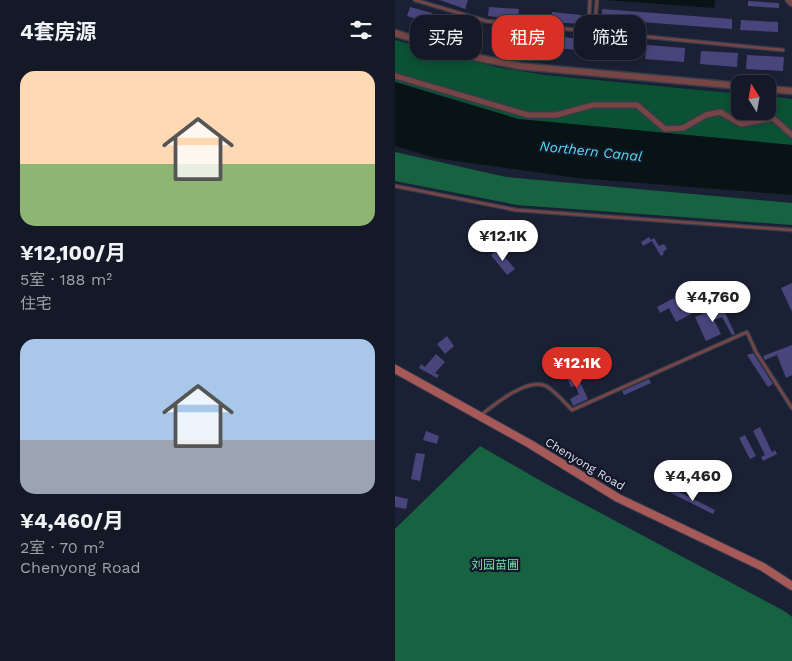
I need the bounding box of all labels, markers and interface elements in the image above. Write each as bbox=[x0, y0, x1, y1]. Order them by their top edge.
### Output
chip: 买房 bbox=[410, 15, 482, 60]
chip: 租房 bbox=[492, 15, 564, 60]
chip: 筛选 bbox=[574, 15, 646, 60]
icon: filters bbox=[347, 16, 375, 44]
text: 4套房源 bbox=[20, 19, 97, 44]
north arrow bbox=[731, 75, 776, 120]
map controls bbox=[731, 75, 776, 120]
icon: home bbox=[153, 104, 243, 194]
water label: Northern Canal bbox=[539, 138, 643, 164]
pin: ¥12.1K bbox=[462, 220, 544, 262]
text: ¥12.1K bbox=[479, 226, 527, 245]
text: ¥12,100/月 bbox=[20, 240, 126, 265]
text: 5室 · 188 m² bbox=[20, 270, 112, 289]
pin: ¥4,760 bbox=[672, 280, 754, 323]
text: ¥4,760 bbox=[686, 287, 740, 306]
text: 住宅 bbox=[20, 294, 52, 313]
pin: ¥12.1K bbox=[536, 346, 618, 389]
text: ¥12.1K bbox=[553, 353, 601, 372]
icon: home bbox=[153, 371, 243, 461]
street label: Chenyong Road bbox=[543, 435, 627, 493]
pin: ¥4,460 bbox=[652, 460, 734, 502]
text: ¥4,460 bbox=[665, 466, 721, 485]
text: ¥4,460/月 bbox=[20, 508, 124, 533]
text: 2室 · 70 m² bbox=[20, 538, 104, 557]
text: Chenyong Road bbox=[20, 558, 141, 577]
park label: 刘园苗圃 bbox=[471, 558, 519, 572]

